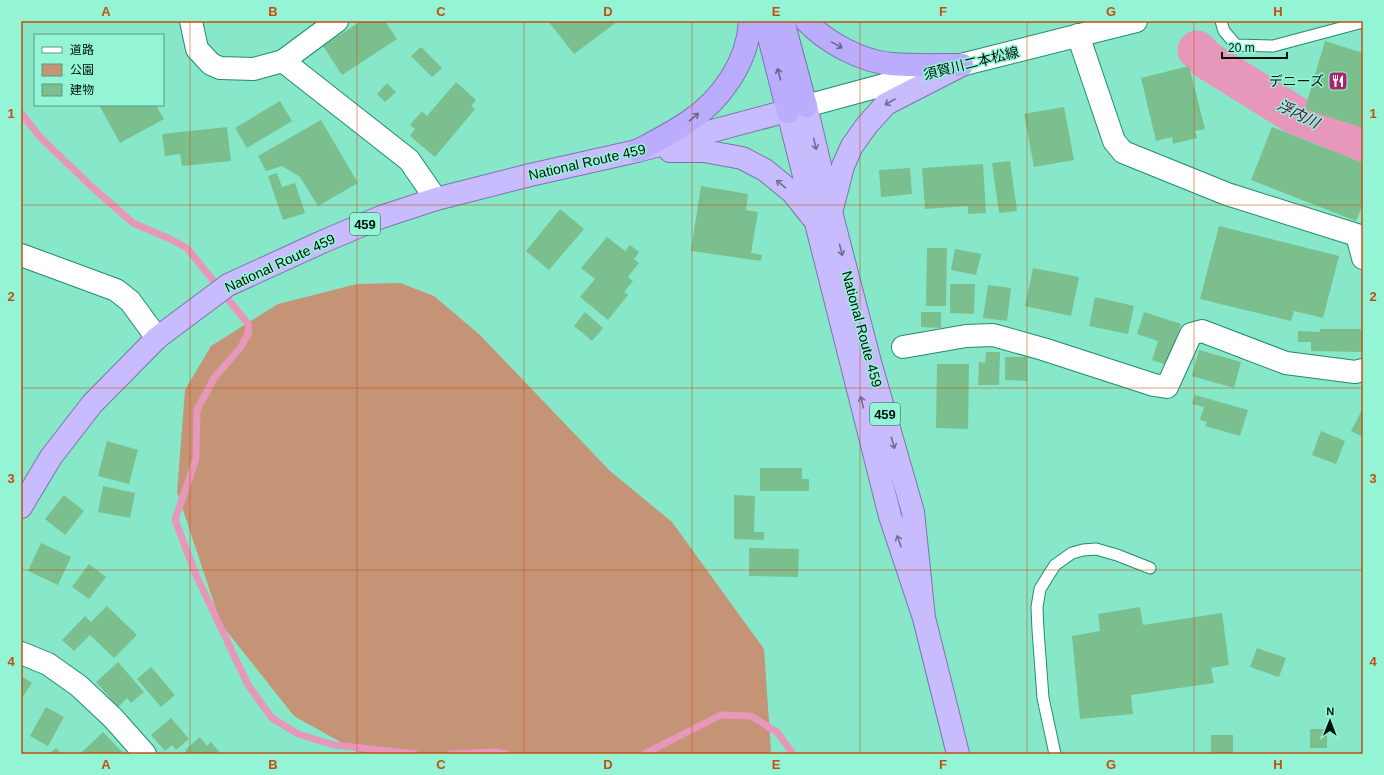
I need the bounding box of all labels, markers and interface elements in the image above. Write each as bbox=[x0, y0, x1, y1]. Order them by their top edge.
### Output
text: A bbox=[101, 4, 111, 19]
text: B bbox=[268, 4, 278, 19]
text: C bbox=[436, 4, 446, 19]
text: D bbox=[603, 4, 613, 19]
text: E bbox=[772, 4, 781, 19]
text: F bbox=[939, 4, 947, 19]
text: G bbox=[1106, 4, 1116, 19]
text: H bbox=[1273, 4, 1283, 19]
legend bbox=[34, 34, 164, 106]
scale bar bbox=[1222, 34, 1287, 60]
one-way arrow bbox=[831, 41, 843, 49]
text: 20 m bbox=[1228, 41, 1255, 55]
text: 道路 bbox=[70, 43, 94, 57]
street label: 須賀川二本松線 bbox=[922, 43, 1020, 83]
text: 公園 bbox=[70, 63, 94, 77]
one-way arrow bbox=[774, 68, 782, 81]
restaurant icon: デニーズ bbox=[1327, 70, 1349, 92]
place label: デニーズ bbox=[1269, 73, 1324, 89]
text: 建物 bbox=[70, 83, 94, 97]
water label: 浮内川 bbox=[1274, 96, 1324, 132]
one-way arrow bbox=[884, 99, 896, 107]
text: 1 bbox=[7, 106, 15, 121]
text: 1 bbox=[1369, 106, 1377, 121]
one-way arrow bbox=[689, 112, 700, 121]
one-way arrow bbox=[812, 138, 819, 151]
street label: National Route 459 bbox=[527, 141, 647, 183]
one-way arrow bbox=[776, 179, 787, 188]
road number: 459 bbox=[350, 213, 380, 235]
street label: National Route 459 bbox=[222, 230, 338, 296]
one-way arrow bbox=[838, 243, 845, 256]
street label: National Route 459 bbox=[839, 269, 885, 389]
text: 2 bbox=[7, 289, 15, 304]
text: 2 bbox=[1369, 289, 1377, 304]
one-way arrow bbox=[857, 396, 865, 409]
road number: 459 bbox=[870, 403, 900, 425]
one-way arrow bbox=[890, 436, 897, 449]
text: 3 bbox=[7, 471, 15, 486]
text: 3 bbox=[1369, 471, 1377, 486]
one-way arrow bbox=[894, 536, 902, 548]
text: 4 bbox=[7, 654, 15, 669]
text: 4 bbox=[1369, 654, 1377, 669]
north arrow bbox=[1310, 701, 1350, 741]
text: N bbox=[1326, 705, 1334, 717]
text: A bbox=[101, 757, 111, 772]
text: B bbox=[268, 757, 278, 772]
text: C bbox=[436, 757, 446, 772]
text: D bbox=[603, 757, 613, 772]
text: E bbox=[772, 757, 781, 772]
text: F bbox=[939, 757, 947, 772]
text: G bbox=[1106, 757, 1116, 772]
text: H bbox=[1273, 757, 1283, 772]

